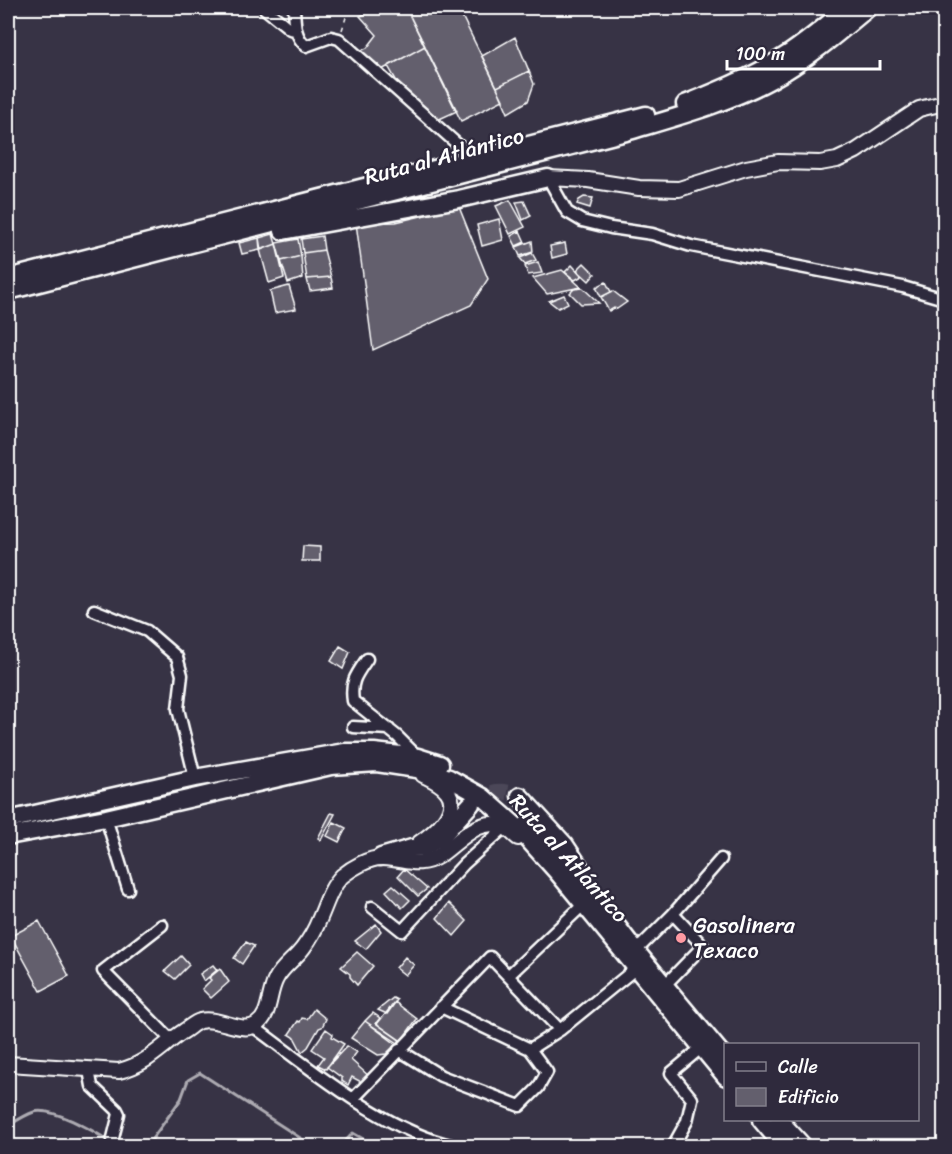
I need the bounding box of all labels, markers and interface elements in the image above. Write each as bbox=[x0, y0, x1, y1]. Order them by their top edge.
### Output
scale bar bbox=[727, 33, 880, 71]
text: 100 m bbox=[736, 38, 785, 70]
street label: Ruta al Atlántico bbox=[360, 116, 528, 196]
street label: Ruta al Atlántico bbox=[500, 784, 638, 932]
place label: Gasolinera Texaco bbox=[693, 906, 796, 970]
marker: Gasolinera Texaco bbox=[674, 931, 688, 945]
legend bbox=[724, 1043, 919, 1121]
text: Calle bbox=[778, 1051, 818, 1083]
text: Edificio bbox=[778, 1081, 839, 1113]

